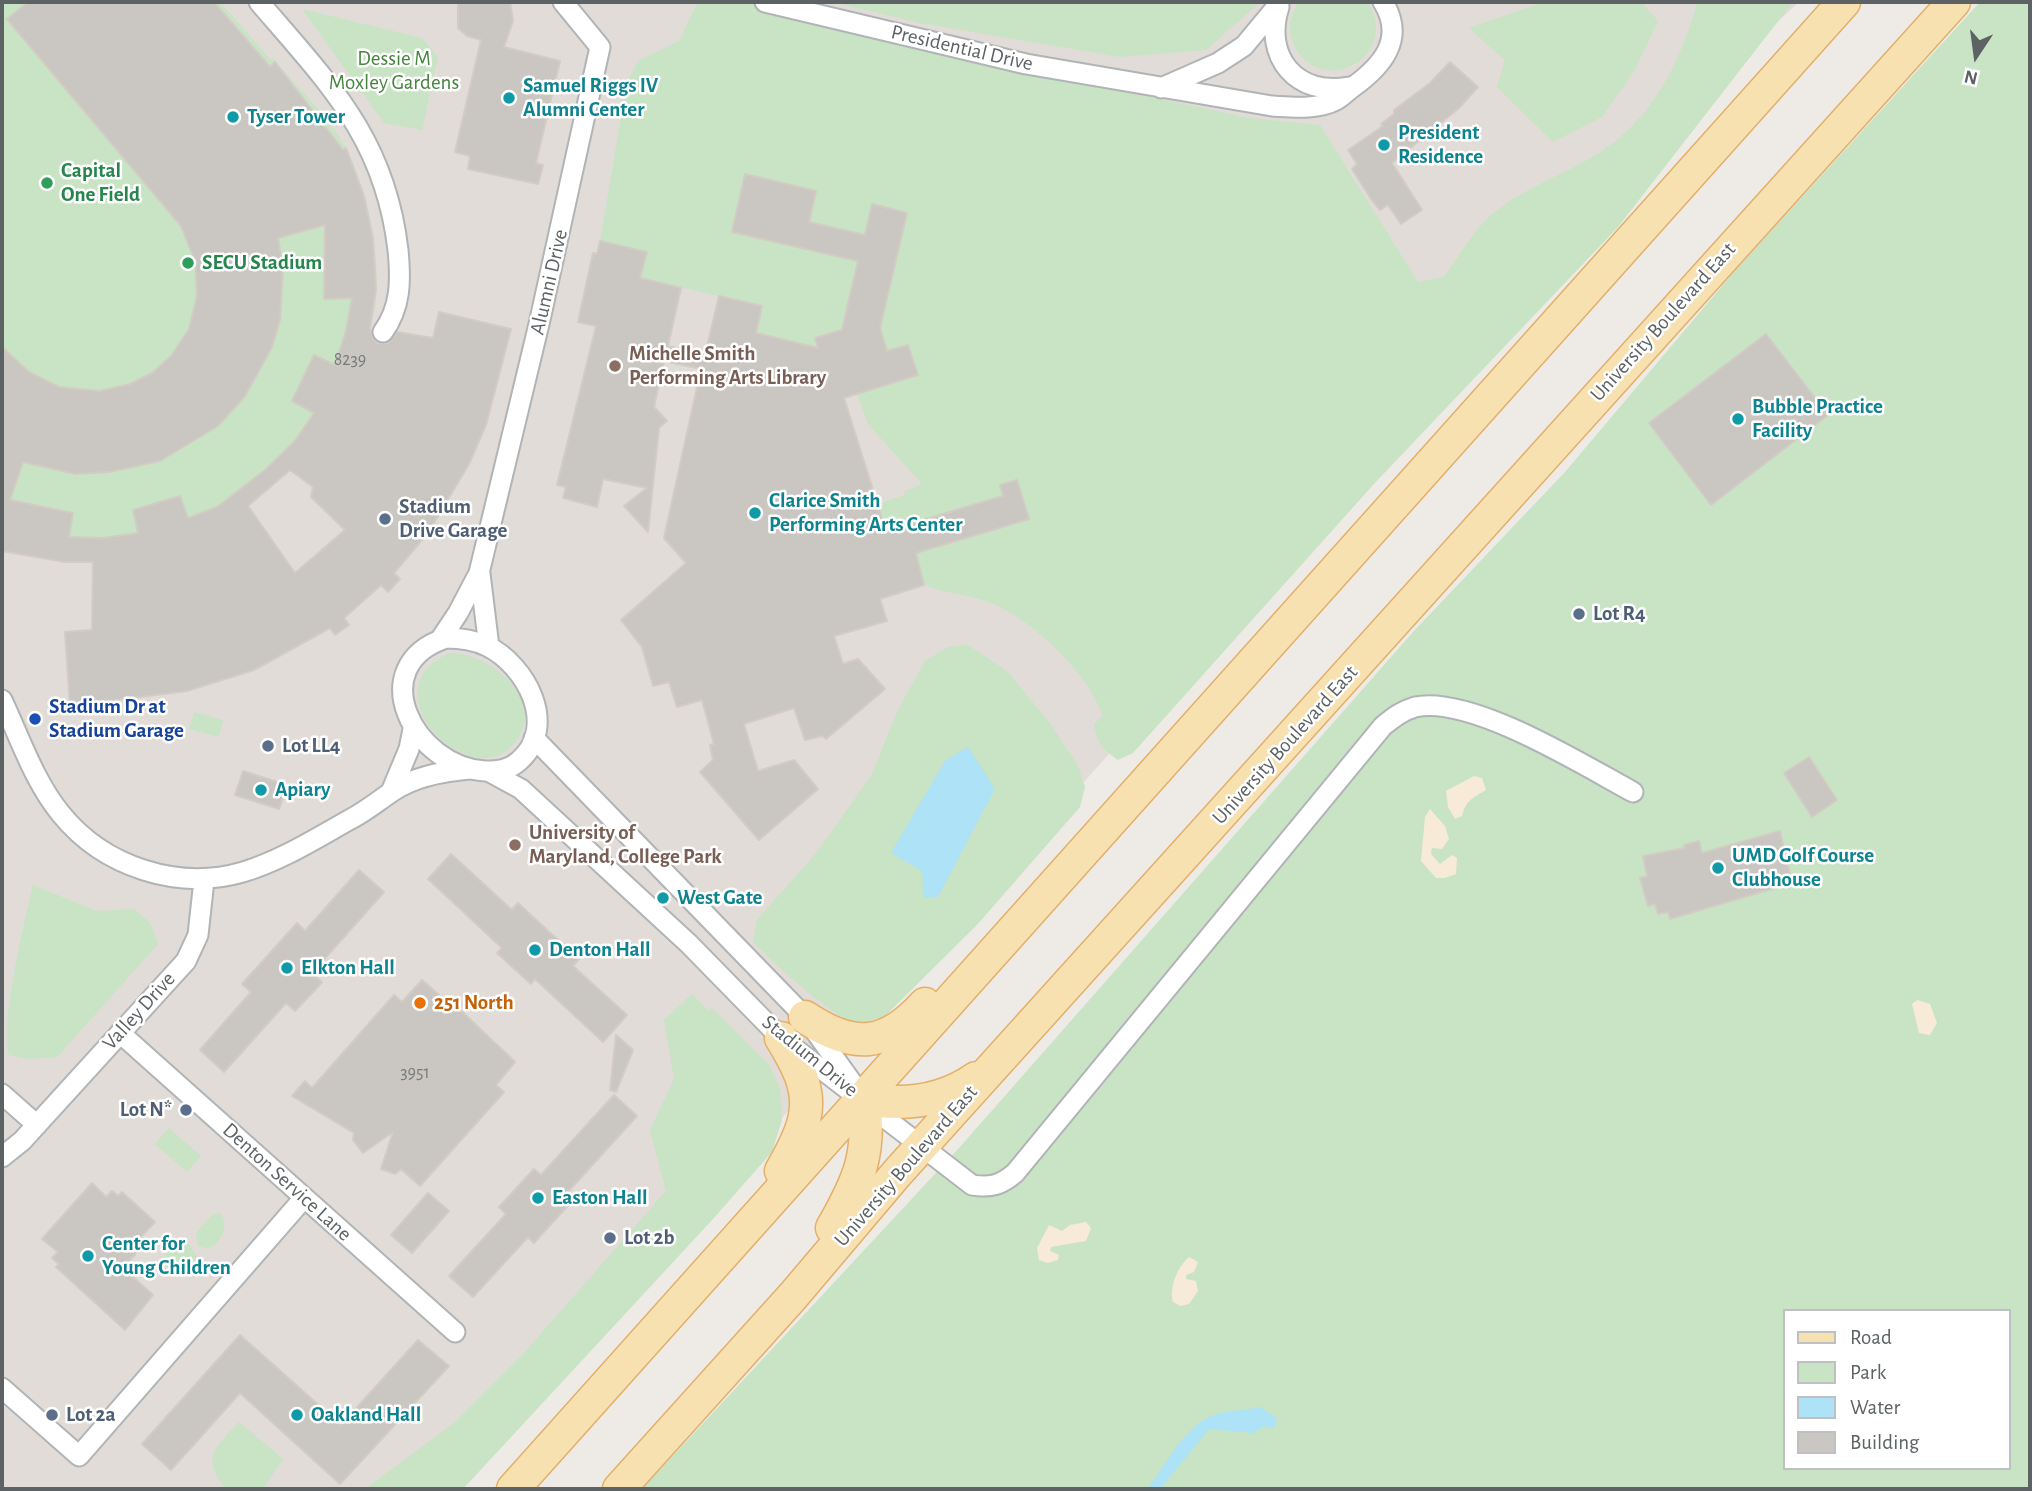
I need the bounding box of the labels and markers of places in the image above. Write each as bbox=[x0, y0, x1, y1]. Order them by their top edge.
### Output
place label: Samuel Riggs IV Alumni Center bbox=[523, 73, 658, 123]
marker: Samuel Riggs IV Alumni Center bbox=[501, 90, 517, 106]
place label: Tyser Tower bbox=[247, 104, 345, 130]
marker: Tyser Tower bbox=[225, 109, 241, 125]
place label: President Residence bbox=[1398, 120, 1483, 170]
marker: President Residence bbox=[1376, 137, 1392, 153]
place label: Capital One Field bbox=[61, 158, 140, 208]
marker: Capital One Field bbox=[39, 175, 55, 191]
place label: SECU Stadium bbox=[202, 250, 322, 276]
marker: SECU Stadium bbox=[180, 255, 196, 271]
place label: Michelle Smith Performing Arts Library bbox=[629, 341, 826, 391]
marker: Michelle Smith Performing Arts Library bbox=[607, 358, 623, 374]
place label: Bubble Practice Facility bbox=[1752, 394, 1883, 444]
marker: Bubble Practice Facility bbox=[1730, 411, 1746, 427]
place label: Clarice Smith Performing Arts Center bbox=[769, 488, 963, 538]
place label: Stadium Drive Garage bbox=[399, 494, 507, 544]
marker: Clarice Smith Performing Arts Center bbox=[747, 505, 763, 521]
marker: Stadium Drive Garage bbox=[377, 511, 393, 527]
place label: Lot R4 bbox=[1593, 601, 1646, 627]
marker: Lot R4 bbox=[1571, 606, 1587, 622]
place label: Stadium Dr at Stadium Garage bbox=[49, 694, 184, 744]
marker: Stadium Dr at Stadium Garage bbox=[27, 711, 43, 727]
place label: Lot LL4 bbox=[282, 733, 340, 759]
marker: Lot LL4 bbox=[260, 738, 276, 754]
place label: Apiary bbox=[275, 777, 330, 803]
marker: Apiary bbox=[253, 782, 269, 798]
place label: University of Maryland, College Park bbox=[529, 820, 722, 870]
marker: University of Maryland, College Park bbox=[507, 837, 523, 853]
place label: UMD Golf Course Clubhouse bbox=[1732, 843, 1874, 893]
marker: UMD Golf Course Clubhouse bbox=[1710, 860, 1726, 876]
place label: West Gate bbox=[677, 885, 763, 911]
marker: West Gate bbox=[655, 890, 671, 906]
place label: Denton Hall bbox=[549, 937, 651, 963]
marker: Denton Hall bbox=[527, 942, 543, 958]
place label: Elkton Hall bbox=[301, 955, 395, 981]
marker: Elkton Hall bbox=[279, 960, 295, 976]
place label: 251 North bbox=[434, 990, 514, 1016]
marker: 251 North bbox=[412, 995, 428, 1011]
place label: Lot N* bbox=[120, 1097, 172, 1123]
marker: Lot N* bbox=[178, 1102, 194, 1118]
place label: Easton Hall bbox=[552, 1185, 647, 1211]
marker: Easton Hall bbox=[530, 1190, 546, 1206]
place label: Lot 2b bbox=[624, 1225, 674, 1251]
marker: Lot 2b bbox=[602, 1230, 618, 1246]
place label: Center for Young Children bbox=[102, 1231, 231, 1281]
marker: Center for Young Children bbox=[80, 1248, 96, 1264]
place label: Lot 2a bbox=[66, 1402, 116, 1428]
place label: Oakland Hall bbox=[311, 1402, 421, 1428]
marker: Lot 2a bbox=[44, 1407, 60, 1423]
marker: Oakland Hall bbox=[289, 1407, 305, 1423]

